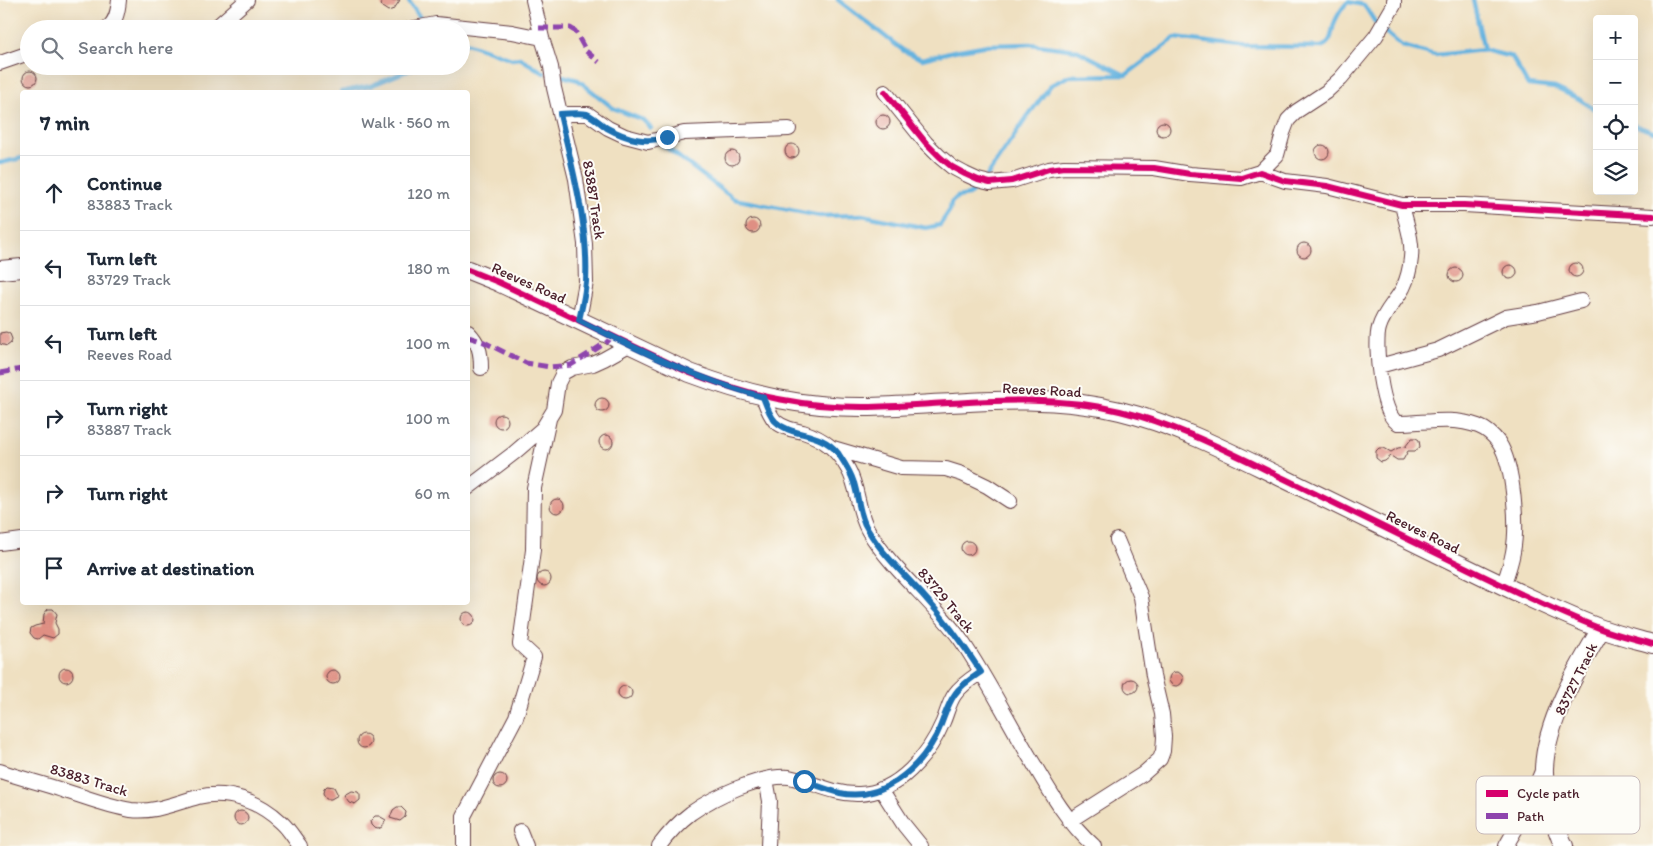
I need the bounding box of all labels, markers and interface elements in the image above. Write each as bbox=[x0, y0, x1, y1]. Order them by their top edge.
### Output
map controls bbox=[1593, 15, 1638, 195]
button: + bbox=[1593, 15, 1638, 60]
search box bbox=[20, 20, 470, 75]
icon: search bbox=[38, 34, 66, 62]
text: Search here bbox=[78, 36, 173, 59]
button: − bbox=[1593, 60, 1638, 105]
button: locate bbox=[1593, 105, 1638, 150]
text: 7 min bbox=[40, 110, 89, 135]
text: Walk · 560 m bbox=[361, 113, 450, 132]
route end bbox=[656, 126, 679, 149]
button: layers bbox=[1593, 150, 1638, 195]
street label: 83887 Track bbox=[579, 159, 609, 241]
text: Continue bbox=[87, 172, 162, 195]
icon: ahead bbox=[40, 179, 68, 207]
text: 120 m bbox=[407, 184, 450, 203]
text: 83883 Track bbox=[87, 195, 172, 214]
text: Turn left bbox=[87, 247, 157, 270]
icon: left bbox=[40, 254, 68, 282]
text: 180 m bbox=[407, 259, 450, 278]
street label: Reeves Road bbox=[489, 259, 569, 307]
text: 83729 Track bbox=[87, 270, 171, 289]
text: Turn left bbox=[87, 322, 157, 345]
icon: left bbox=[40, 329, 68, 357]
text: 100 m bbox=[406, 334, 450, 353]
text: Reeves Road bbox=[87, 345, 172, 364]
street label: Reeves Road bbox=[1002, 379, 1082, 401]
text: Turn right bbox=[87, 397, 168, 420]
icon: right bbox=[40, 404, 68, 432]
text: 100 m bbox=[406, 409, 450, 428]
text: 83887 Track bbox=[87, 420, 172, 439]
icon: right bbox=[40, 479, 68, 507]
text: Turn right bbox=[87, 482, 168, 505]
text: 60 m bbox=[415, 484, 450, 503]
street label: Reeves Road bbox=[1383, 506, 1463, 558]
icon: arrive bbox=[40, 554, 68, 582]
text: Arrive at destination bbox=[87, 557, 254, 580]
street label: 83729 Track bbox=[914, 564, 978, 636]
street label: 83727 Track bbox=[1551, 640, 1601, 718]
street label: 83883 Track bbox=[48, 760, 130, 800]
route start bbox=[793, 770, 816, 793]
legend bbox=[1476, 776, 1640, 834]
text: Cycle path bbox=[1517, 785, 1580, 802]
text: Path bbox=[1517, 808, 1544, 825]

